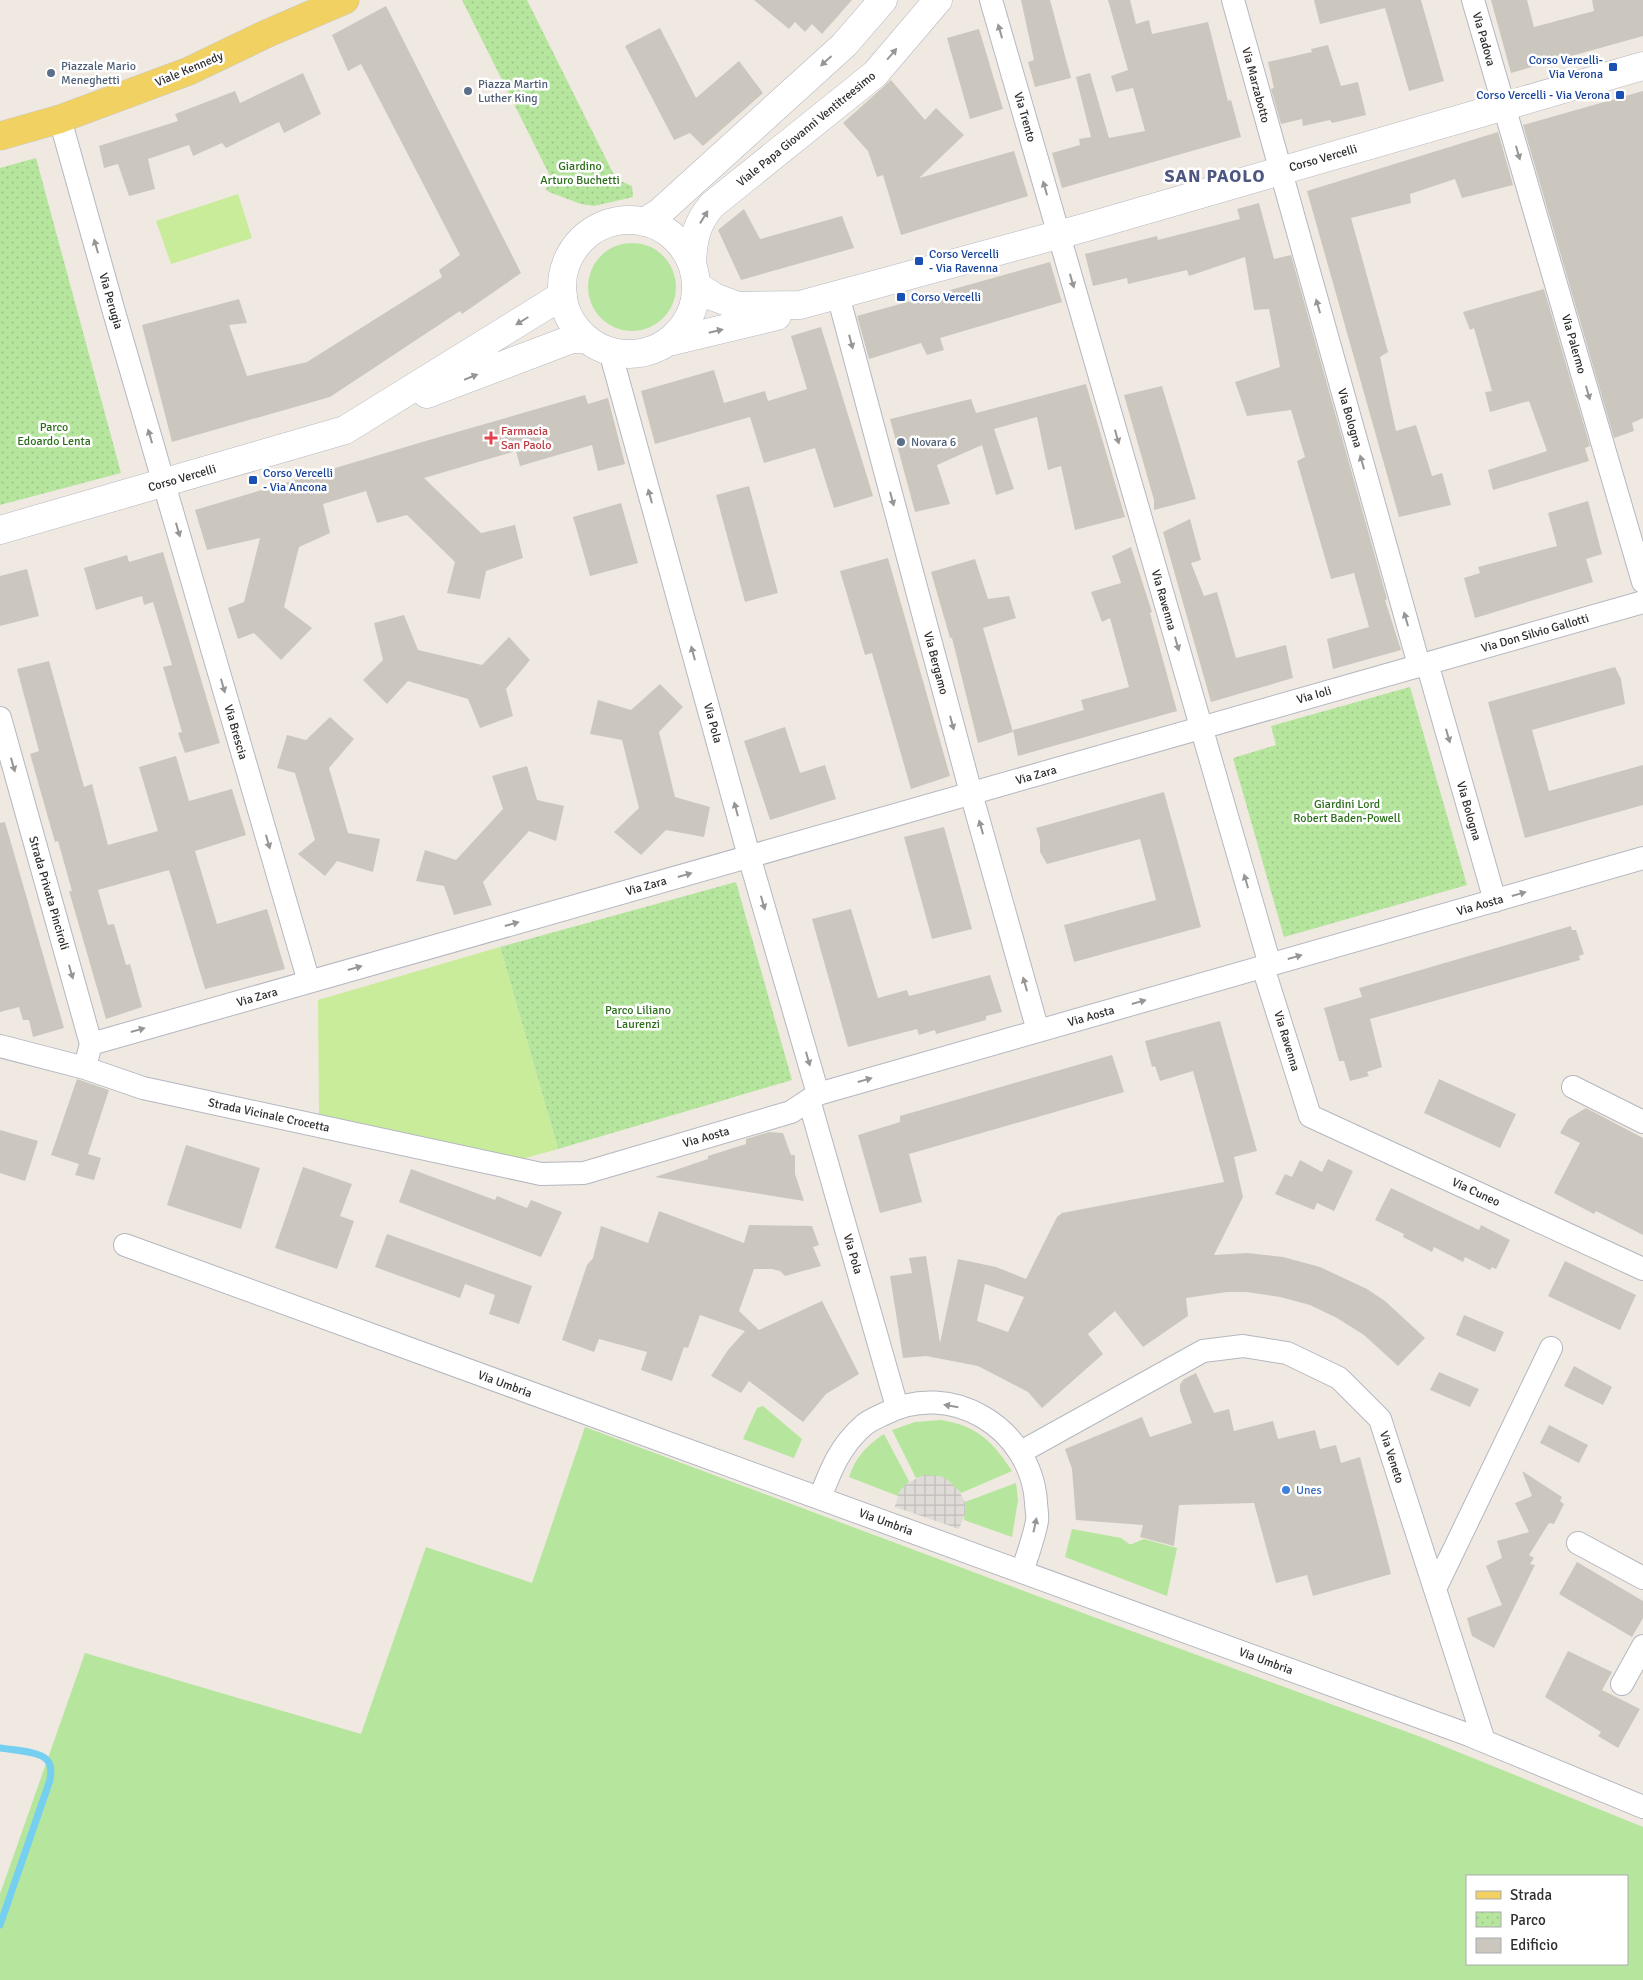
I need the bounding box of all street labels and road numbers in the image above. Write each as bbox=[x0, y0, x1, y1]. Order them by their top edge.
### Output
street label: Via Padova bbox=[1469, 10, 1498, 68]
street label: Via Marzabotto bbox=[1238, 46, 1273, 125]
street label: Viale Kennedy bbox=[153, 48, 226, 90]
street label: Viale Papa Giovanni Ventitreesimo bbox=[734, 69, 879, 190]
street label: Via Trento bbox=[1010, 90, 1039, 144]
street label: Corso Vercelli bbox=[1287, 142, 1359, 175]
street label: Via Perugia bbox=[95, 271, 126, 331]
street label: Via Palermo bbox=[1558, 313, 1589, 376]
street label: Via Bologna bbox=[1334, 387, 1365, 450]
street label: Corso Vercelli bbox=[146, 462, 218, 495]
street label: Via Ravenna bbox=[1148, 568, 1179, 632]
street label: Via Don Silvio Gallotti bbox=[1480, 611, 1591, 656]
street label: Via Bergamo bbox=[920, 630, 951, 696]
street label: Via Ioli bbox=[1295, 683, 1333, 708]
street label: Via Pola bbox=[700, 701, 725, 745]
street label: Via Brescia bbox=[221, 703, 251, 761]
street label: Via Zara bbox=[1014, 762, 1058, 788]
street label: Via Bologna bbox=[1453, 780, 1484, 843]
street label: Strada Privata Pinciroli bbox=[25, 834, 72, 952]
street label: Via Zara bbox=[624, 873, 668, 899]
street label: Via Aosta bbox=[1455, 892, 1505, 919]
street label: Via Zara bbox=[235, 984, 279, 1010]
street label: Via Aosta bbox=[1066, 1003, 1116, 1030]
street label: Via Ravenna bbox=[1270, 1009, 1303, 1073]
street label: Strada Vicinale Crocetta bbox=[207, 1095, 331, 1136]
street label: Via Aosta bbox=[681, 1124, 731, 1151]
street label: Via Cuneo bbox=[1449, 1175, 1502, 1210]
street label: Via Pola bbox=[840, 1232, 865, 1276]
street label: Via Umbria bbox=[476, 1368, 534, 1401]
street label: Via Veneto bbox=[1376, 1429, 1407, 1485]
street label: Via Umbria bbox=[857, 1506, 915, 1539]
street label: Via Umbria bbox=[1237, 1645, 1295, 1678]

